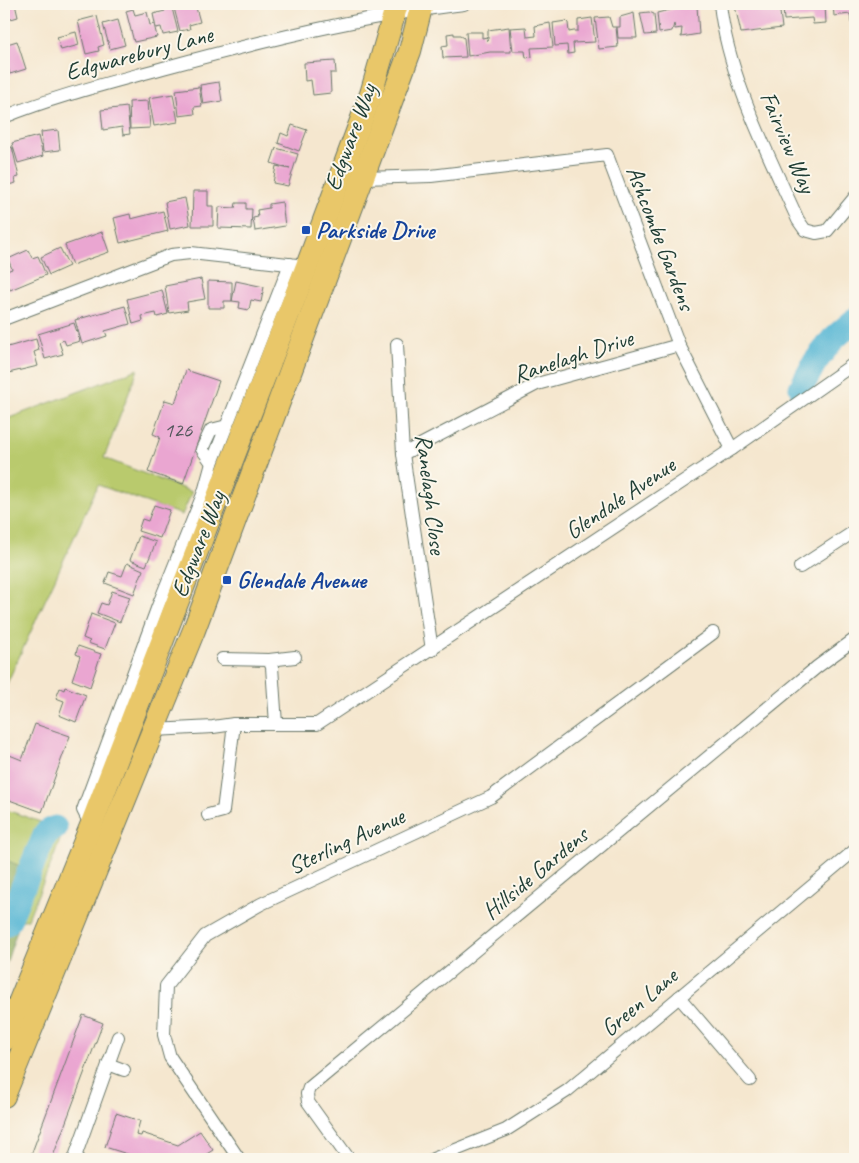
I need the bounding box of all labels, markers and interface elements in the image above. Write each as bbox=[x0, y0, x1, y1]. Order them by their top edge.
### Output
street label: Edgwarebury Lane bbox=[62, 18, 218, 87]
street label: Edgware Way bbox=[317, 78, 384, 194]
street label: Fairview Way bbox=[753, 87, 823, 199]
street label: Ashcombe Gardens bbox=[620, 162, 703, 316]
place label: Parkside Drive bbox=[316, 215, 437, 245]
marker: Parkside Drive bbox=[300, 224, 312, 236]
street label: Ranelagh Drive bbox=[509, 322, 639, 389]
house number: 126 bbox=[164, 417, 193, 443]
street label: Ranelagh Close bbox=[409, 432, 454, 558]
street label: Glendale Avenue bbox=[559, 449, 683, 546]
street label: Edgware Way bbox=[164, 485, 233, 601]
place label: Glendale Avenue bbox=[237, 565, 368, 595]
marker: Glendale Avenue bbox=[221, 574, 233, 586]
street label: Sterling Avenue bbox=[283, 800, 411, 881]
street label: Hillside Gardens bbox=[476, 819, 595, 926]
street label: Green Lane bbox=[594, 960, 685, 1043]

